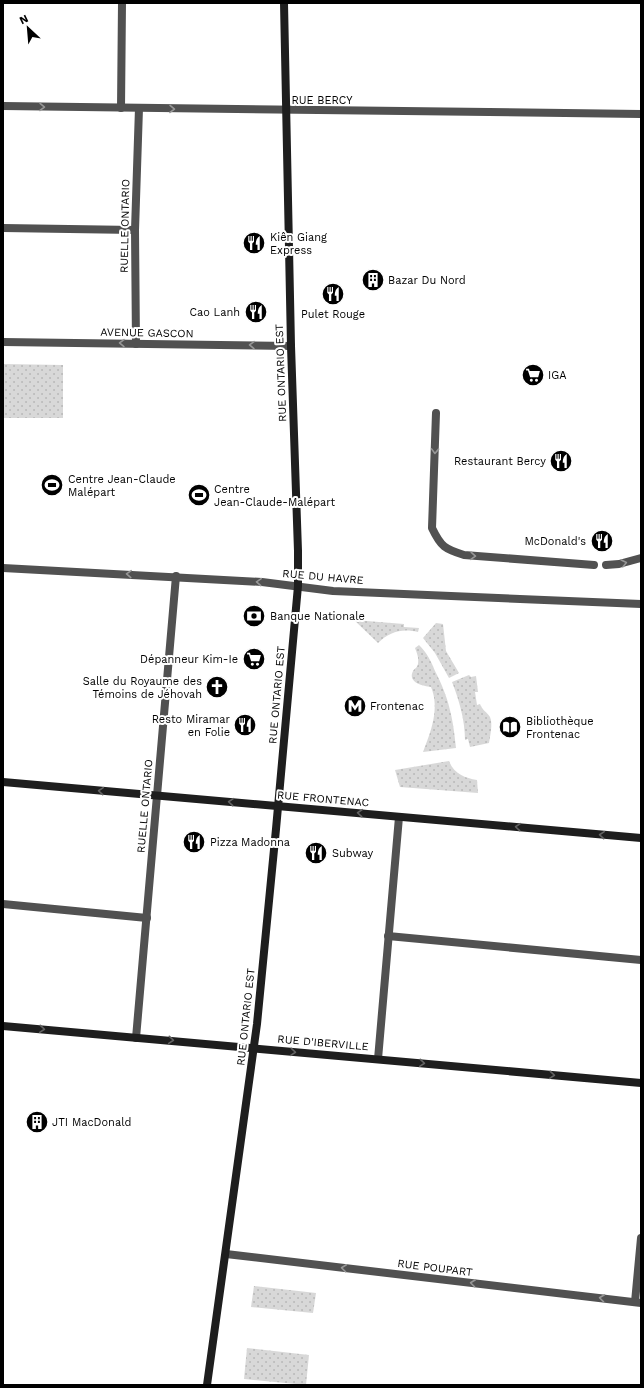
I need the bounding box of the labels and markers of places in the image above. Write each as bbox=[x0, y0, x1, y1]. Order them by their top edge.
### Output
restaurant icon: Kiên Giang Express bbox=[241, 230, 267, 256]
place label: Kiên Giang Express bbox=[270, 231, 327, 257]
building icon: Bazar Du Nord bbox=[360, 267, 386, 293]
place label: Bazar Du Nord bbox=[388, 274, 466, 287]
restaurant icon: Pulet Rouge bbox=[320, 281, 346, 307]
restaurant icon: Cao Lanh bbox=[243, 299, 269, 325]
place label: Cao Lanh bbox=[189, 306, 240, 319]
place label: Pulet Rouge bbox=[301, 308, 365, 321]
supermarket icon: IGA bbox=[520, 362, 546, 388]
place label: IGA bbox=[548, 369, 566, 382]
restaurant icon: Restaurant Bercy bbox=[548, 448, 574, 474]
place label: Restaurant Bercy bbox=[454, 455, 546, 468]
sports icon: Centre Jean-Claude Malépart bbox=[39, 472, 65, 498]
place label: Centre Jean-Claude Malépart bbox=[68, 473, 176, 499]
sports icon: Centre Jean-Claude-Malépart bbox=[186, 482, 212, 508]
place label: Centre Jean-Claude-Malépart bbox=[214, 483, 335, 509]
restaurant icon: McDonald's bbox=[589, 528, 615, 554]
place label: McDonald's bbox=[524, 535, 586, 548]
bank icon: Banque Nationale bbox=[241, 603, 267, 629]
place label: Banque Nationale bbox=[270, 610, 365, 623]
supermarket icon: Dépanneur Kim-Ie bbox=[241, 646, 267, 672]
place label: Dépanneur Kim-Ie bbox=[140, 653, 238, 666]
church icon: Salle du Royaume des Témoins de Jéhovah bbox=[204, 674, 230, 700]
place label: Salle du Royaume des Témoins de Jéhovah bbox=[83, 675, 202, 701]
metro station icon: Frontenac bbox=[342, 693, 368, 719]
place label: Frontenac bbox=[370, 700, 424, 713]
restaurant icon: Resto Miramar en Folie bbox=[232, 712, 258, 738]
place label: Resto Miramar en Folie bbox=[152, 713, 231, 739]
library icon: Bibliothèque Frontenac bbox=[497, 714, 523, 740]
place label: Bibliothèque Frontenac bbox=[526, 715, 594, 741]
restaurant icon: Pizza Madonna bbox=[181, 829, 207, 855]
place label: Pizza Madonna bbox=[210, 836, 290, 849]
restaurant icon: Subway bbox=[303, 840, 329, 866]
place label: Subway bbox=[332, 847, 373, 860]
building icon: JTI MacDonald bbox=[24, 1109, 50, 1135]
place label: JTI MacDonald bbox=[52, 1116, 131, 1129]

